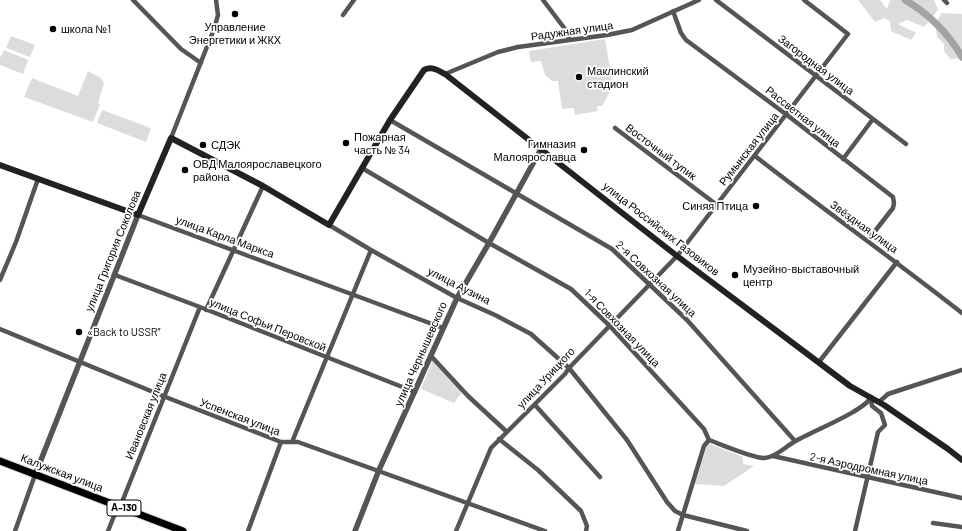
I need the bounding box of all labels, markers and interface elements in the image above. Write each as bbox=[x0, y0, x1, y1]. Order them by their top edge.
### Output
marker: Управление Энергетики и ЖКХ bbox=[230, 9, 240, 19]
street label: Радужная улица bbox=[530, 19, 614, 43]
place label: Управление Энергетики и ЖКХ bbox=[189, 20, 281, 46]
place label: школа №1 bbox=[61, 22, 111, 36]
marker: школа №1 bbox=[48, 24, 58, 34]
street label: Загородная улица bbox=[775, 32, 857, 98]
place label: Маклинский стадион bbox=[587, 64, 649, 90]
marker: Маклинский стадион bbox=[574, 72, 584, 82]
street label: Рассветная улица bbox=[763, 84, 843, 150]
street label: Румынская улица bbox=[716, 110, 782, 188]
street label: Восточный тупик bbox=[623, 121, 699, 183]
place label: Пожарная часть № 34 bbox=[354, 130, 410, 156]
place label: Гимназия Малоярославца bbox=[493, 137, 576, 163]
place label: СДЭК bbox=[211, 138, 240, 152]
marker: Пожарная часть № 34 bbox=[341, 138, 351, 148]
marker: СДЭК bbox=[198, 140, 208, 150]
marker: Гимназия Малоярославца bbox=[579, 145, 589, 155]
place label: ОВД Малоярославецкого района bbox=[193, 157, 322, 183]
marker: ОВД Малоярославецкого района bbox=[180, 165, 190, 175]
street label: улица Российских Газовиков bbox=[600, 179, 722, 279]
street label: улица Григория Соколова bbox=[83, 188, 143, 314]
street label: Звёздная улица bbox=[828, 198, 900, 256]
place label: Синяя Птица bbox=[682, 199, 748, 213]
marker: Синяя Птица bbox=[751, 201, 761, 211]
street label: улица Карла Маркса bbox=[174, 213, 276, 261]
street label: 2-я Совхозная улица bbox=[613, 238, 699, 320]
place label: Музейно-выставочный центр bbox=[743, 262, 859, 288]
street label: улица Аузина bbox=[425, 265, 493, 307]
marker: Музейно-выставочный центр bbox=[730, 270, 740, 280]
street label: 1-я Совхозная улица bbox=[581, 286, 663, 370]
street label: улица Софьи Перовской bbox=[208, 296, 328, 354]
street label: улица Чернышевского bbox=[392, 300, 450, 408]
place label: «Back to USSR” bbox=[87, 325, 161, 339]
marker: «Back to USSR” bbox=[74, 327, 84, 337]
street label: улица Урицкого bbox=[514, 345, 578, 411]
street label: Ивановская улица bbox=[123, 371, 169, 461]
street label: Успенская улица bbox=[198, 396, 282, 438]
street label: 2-я Аэродромная улица bbox=[809, 450, 929, 488]
street label: Калужская улица bbox=[19, 451, 105, 495]
road number: А-130 bbox=[107, 500, 141, 516]

